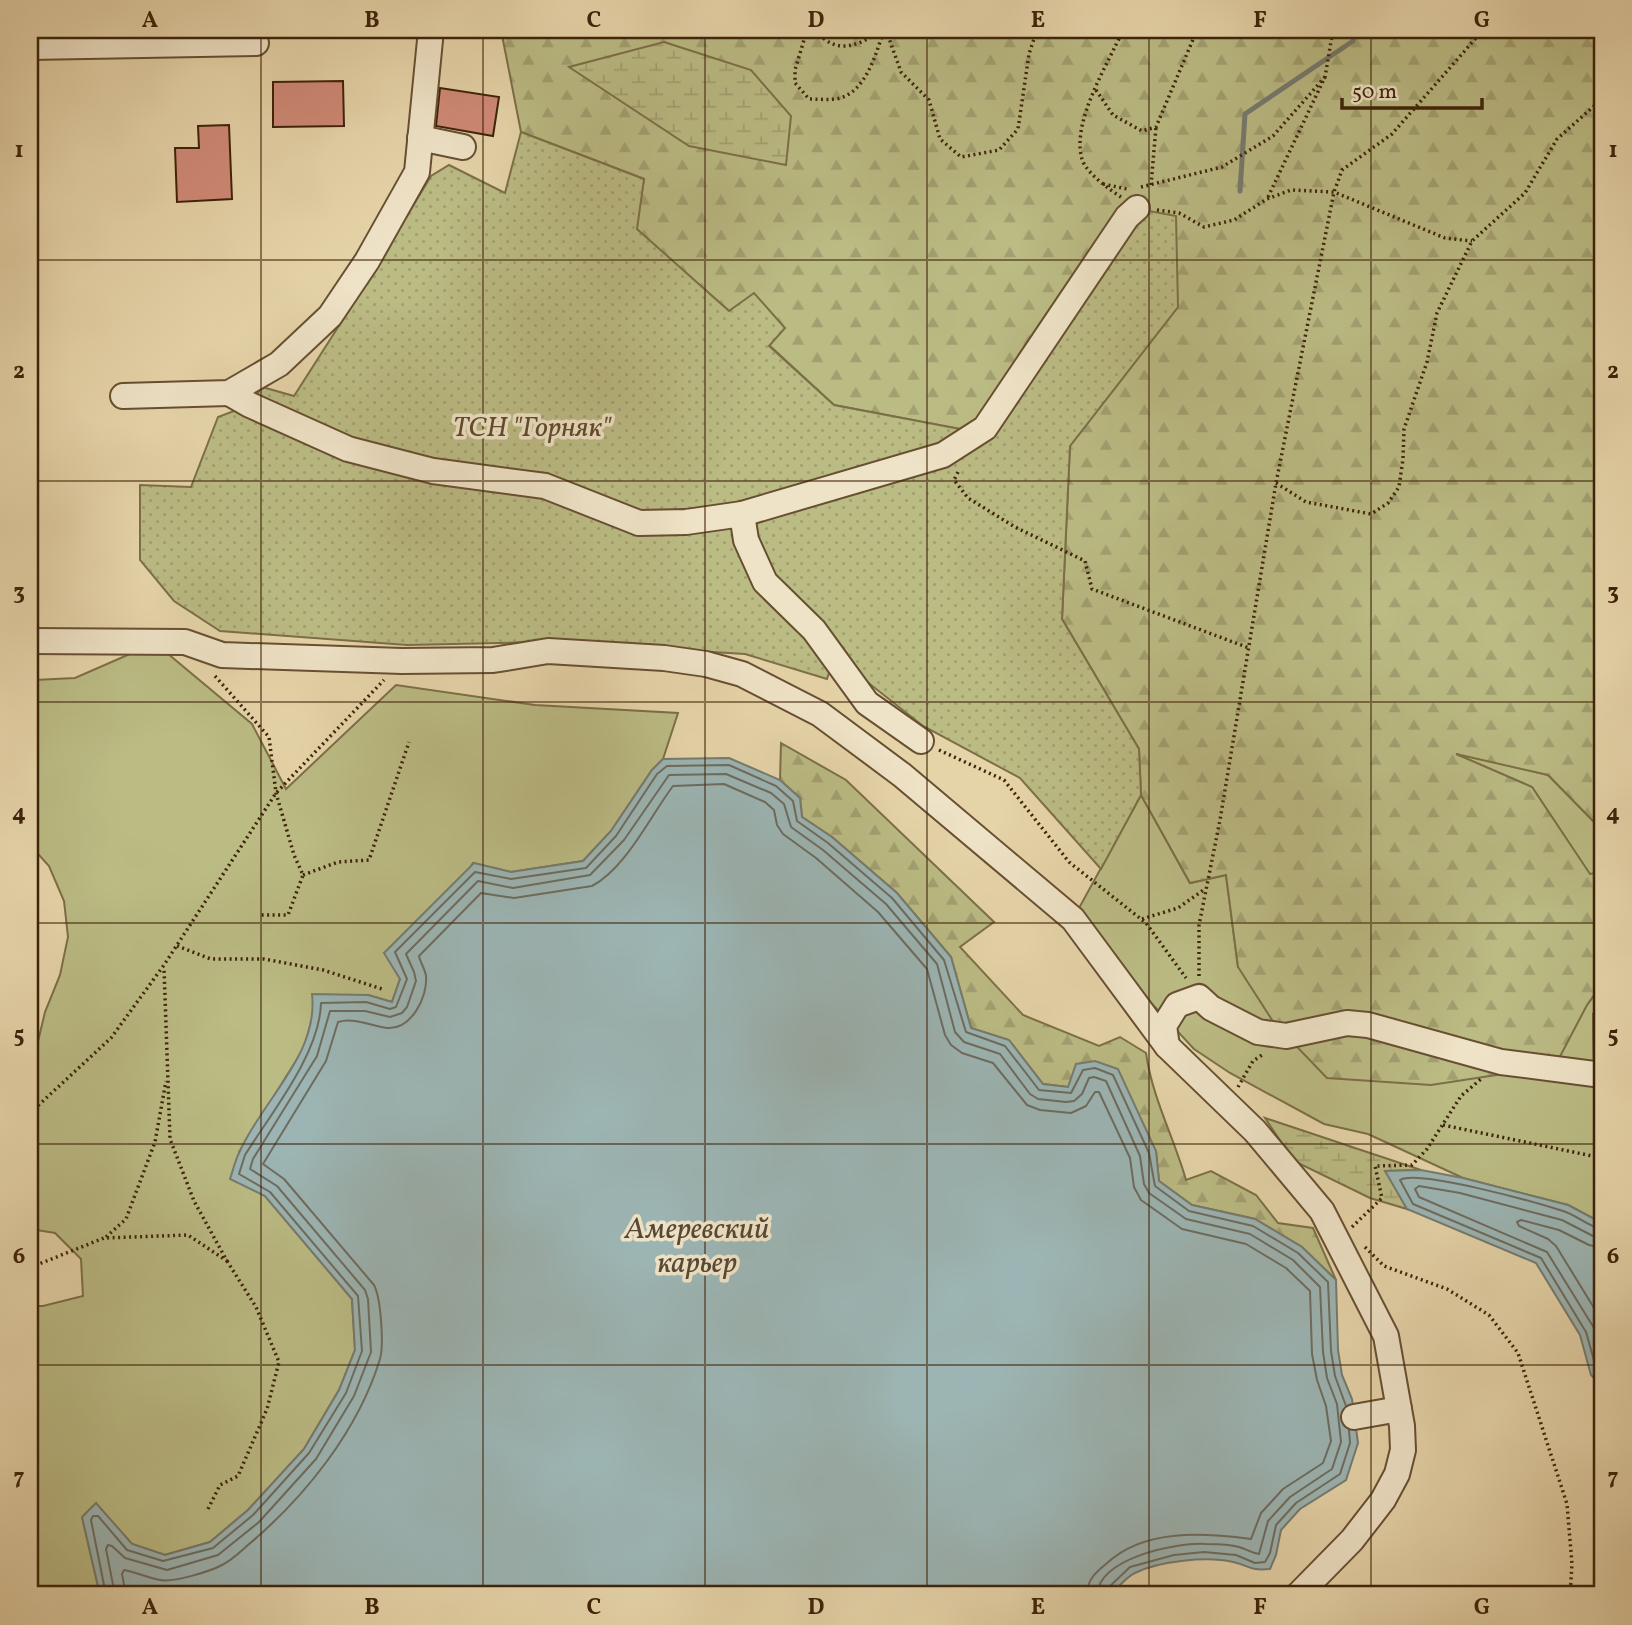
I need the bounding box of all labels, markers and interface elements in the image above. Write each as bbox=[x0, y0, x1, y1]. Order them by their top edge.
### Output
text: A bbox=[142, 5, 158, 37]
text: B bbox=[364, 5, 380, 37]
text: C bbox=[587, 5, 601, 37]
text: D bbox=[808, 5, 825, 37]
text: E bbox=[1031, 5, 1045, 37]
text: F bbox=[1253, 5, 1267, 37]
text: G bbox=[1474, 5, 1490, 37]
scale bar bbox=[1342, 66, 1482, 110]
text: 50 m bbox=[1352, 78, 1397, 107]
text: 1 bbox=[14, 135, 24, 167]
text: 1 bbox=[1608, 135, 1618, 167]
text: 2 bbox=[13, 356, 25, 388]
text: 2 bbox=[1607, 356, 1619, 388]
park label: ТСН "Горняк" bbox=[453, 409, 613, 448]
text: 3 bbox=[13, 577, 25, 609]
text: 3 bbox=[1607, 577, 1619, 609]
text: 4 bbox=[12, 798, 26, 830]
text: 4 bbox=[1606, 798, 1620, 830]
text: 5 bbox=[13, 1020, 25, 1052]
text: 5 bbox=[1607, 1020, 1619, 1052]
water label: Амеревский карьер bbox=[624, 1209, 769, 1285]
text: 6 bbox=[13, 1241, 25, 1273]
text: 6 bbox=[1607, 1241, 1619, 1273]
text: 7 bbox=[14, 1462, 25, 1494]
text: 7 bbox=[1608, 1462, 1619, 1494]
text: A bbox=[142, 1592, 158, 1624]
text: B bbox=[364, 1592, 380, 1624]
text: C bbox=[587, 1592, 601, 1624]
text: D bbox=[808, 1592, 825, 1624]
text: E bbox=[1031, 1592, 1045, 1624]
text: F bbox=[1253, 1592, 1267, 1624]
text: G bbox=[1474, 1592, 1490, 1624]

